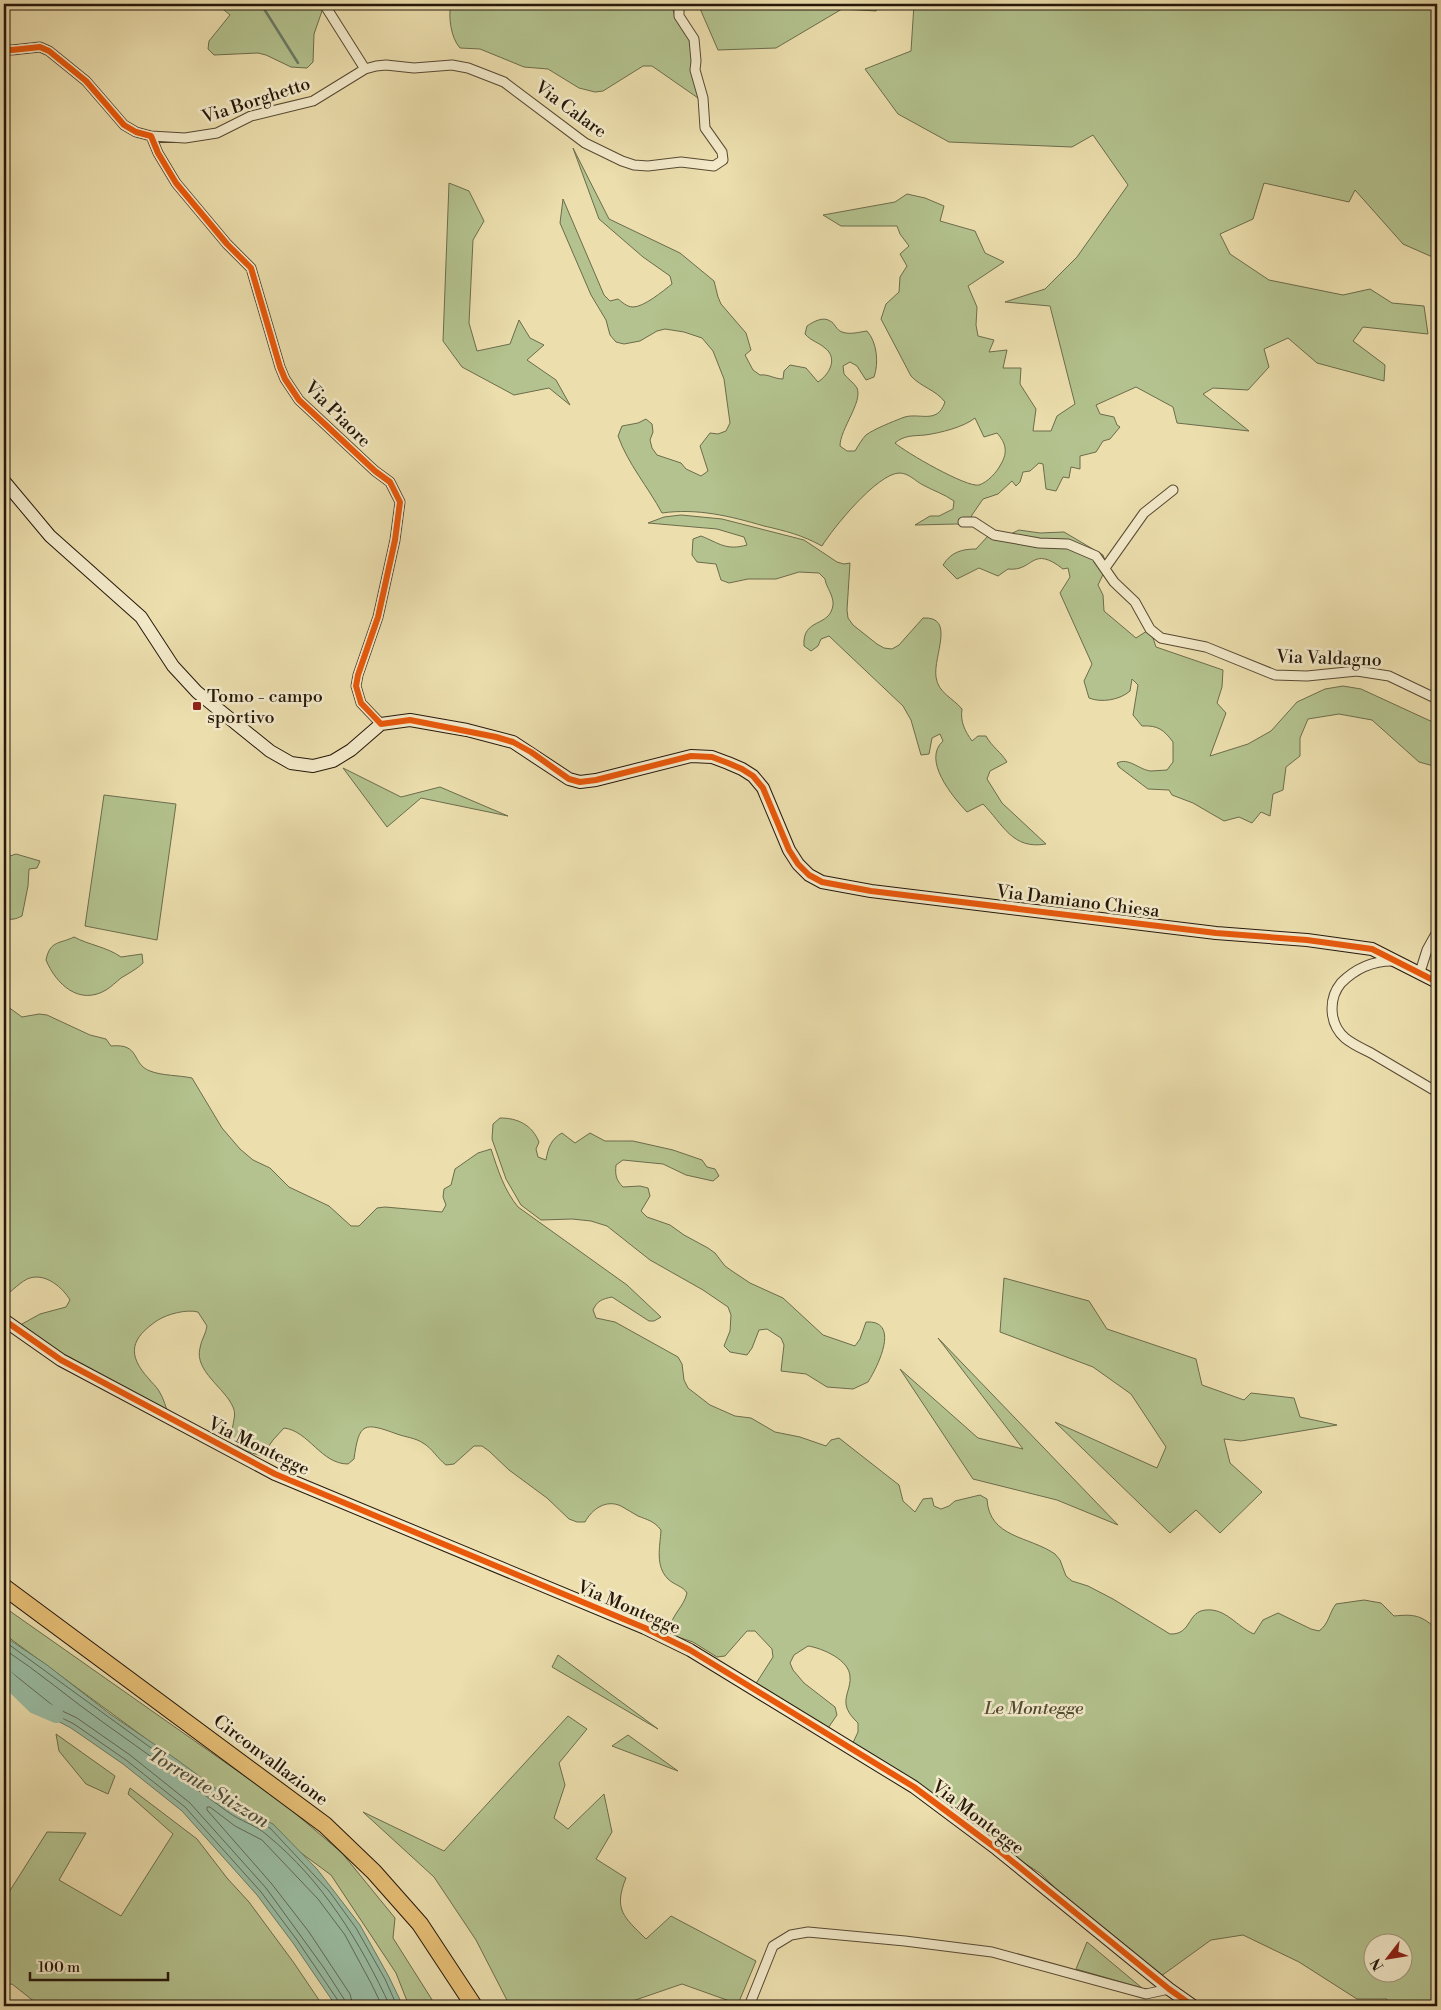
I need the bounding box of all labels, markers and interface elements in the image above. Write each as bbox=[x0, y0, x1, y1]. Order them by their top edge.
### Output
street label: Via Borghetto bbox=[198, 72, 313, 129]
street label: Via Calare bbox=[529, 75, 611, 143]
street label: Via Piaore bbox=[299, 376, 376, 452]
street label: Via Valdagno bbox=[1275, 645, 1382, 672]
place label: Tomo - campo sportivo bbox=[207, 685, 323, 729]
marker: Tomo - campo sportivo bbox=[191, 700, 203, 712]
street label: Via Damiano Chiesa bbox=[994, 880, 1162, 923]
street label: Via Montegge bbox=[203, 1412, 313, 1481]
street label: Via Montegge bbox=[573, 1575, 684, 1640]
park label: Le Montegge bbox=[984, 1697, 1084, 1720]
street label: Circonvallazione bbox=[209, 1710, 333, 1811]
water label: Torrente Stizzon bbox=[144, 1742, 274, 1834]
street label: Via Montegge bbox=[926, 1774, 1029, 1860]
north arrow bbox=[1364, 1932, 1414, 1982]
scale bar bbox=[30, 1950, 168, 1982]
text: N bbox=[1367, 1955, 1388, 1974]
text: 100 m bbox=[38, 1958, 80, 1977]

